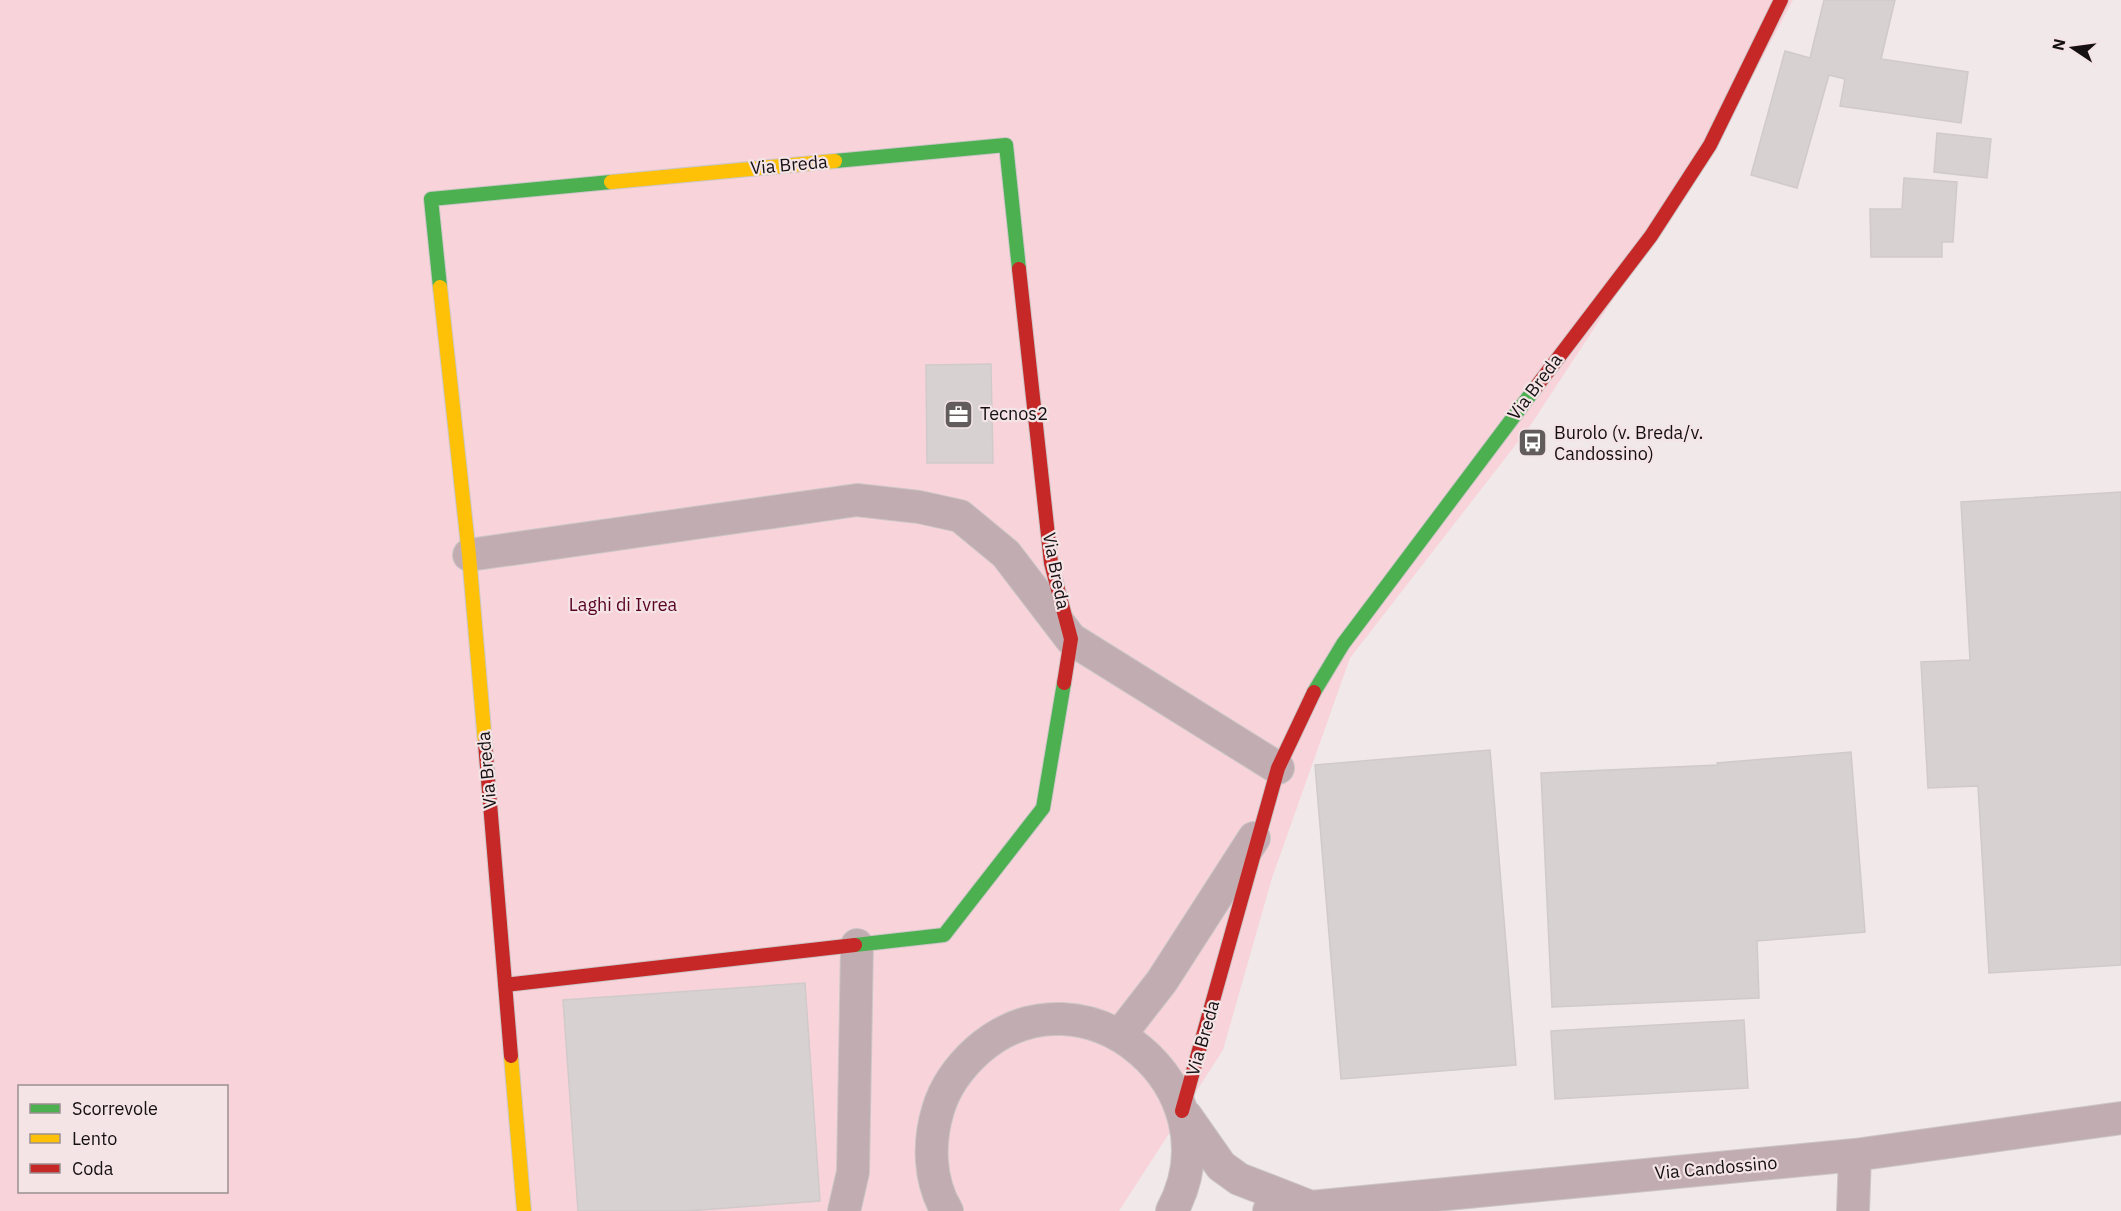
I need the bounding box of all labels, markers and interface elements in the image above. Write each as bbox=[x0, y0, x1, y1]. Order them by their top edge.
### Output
north arrow bbox=[2043, 18, 2103, 78]
text: N bbox=[2047, 37, 2069, 53]
street label: Via Breda bbox=[749, 150, 829, 179]
street label: Via Breda bbox=[1502, 349, 1567, 425]
office icon: Tecnos2 bbox=[943, 398, 975, 430]
place label: Tecnos2 bbox=[980, 402, 1048, 425]
place label: Burolo (v. Breda/v. Candossino) bbox=[1554, 421, 1703, 465]
bus stop icon: Burolo (v. Breda/v. Candossino) bbox=[1517, 427, 1549, 459]
street label: Via Breda bbox=[1038, 531, 1075, 612]
park label: Laghi di Ivrea bbox=[569, 593, 678, 616]
street label: Via Breda bbox=[472, 730, 501, 810]
street label: Via Breda bbox=[1181, 997, 1224, 1078]
legend bbox=[18, 1085, 228, 1193]
text: Scorrevole bbox=[72, 1097, 158, 1120]
text: Lento bbox=[72, 1127, 117, 1150]
street label: Via Candossino bbox=[1654, 1151, 1778, 1184]
text: Coda bbox=[72, 1157, 114, 1180]

